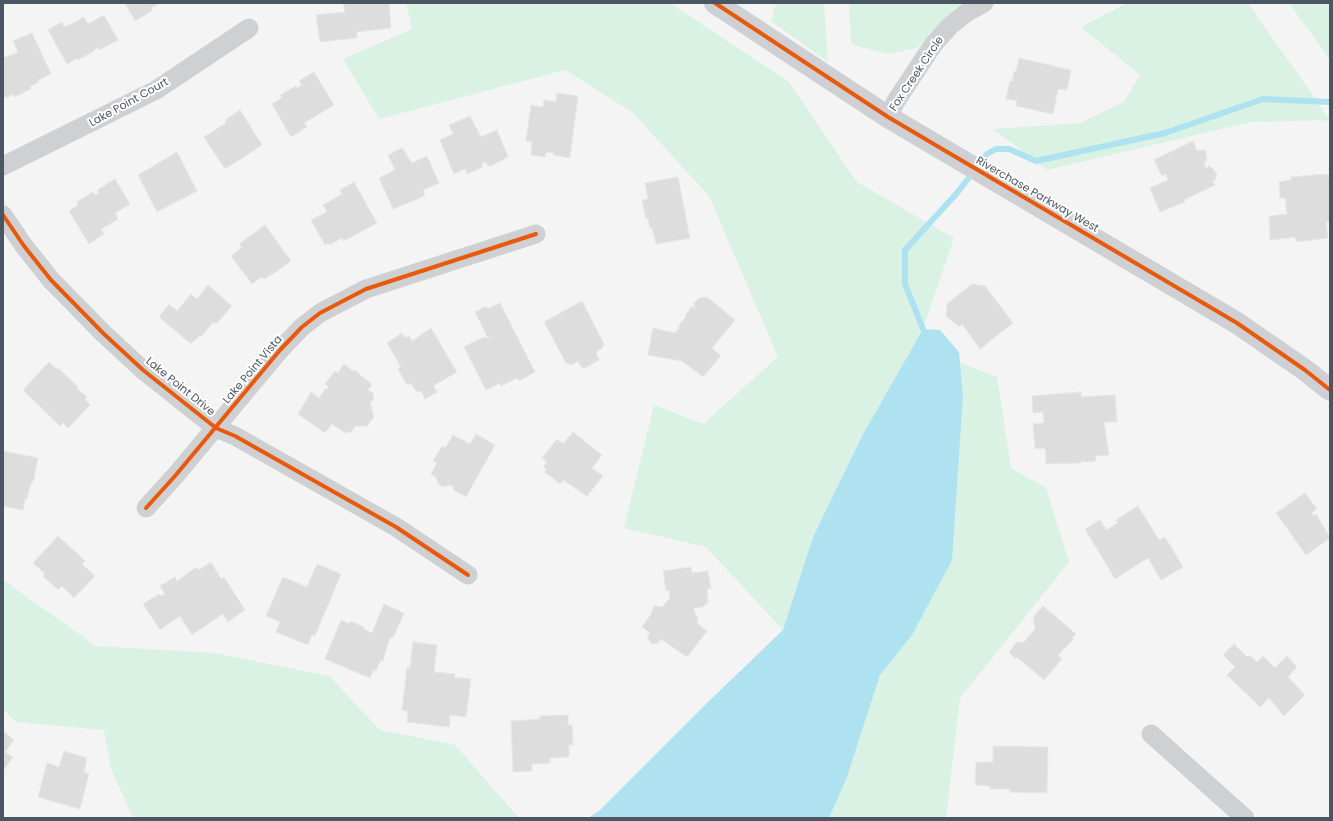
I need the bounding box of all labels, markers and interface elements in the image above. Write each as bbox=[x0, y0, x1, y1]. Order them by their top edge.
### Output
street label: Fox Creek Circle bbox=[887, 34, 947, 114]
street label: Lake Point Court bbox=[87, 76, 171, 130]
street label: Riverchase Parkway West bbox=[973, 154, 1101, 236]
street label: Lake Point Vista bbox=[221, 333, 285, 407]
street label: Lake Point Drive bbox=[143, 355, 217, 419]

